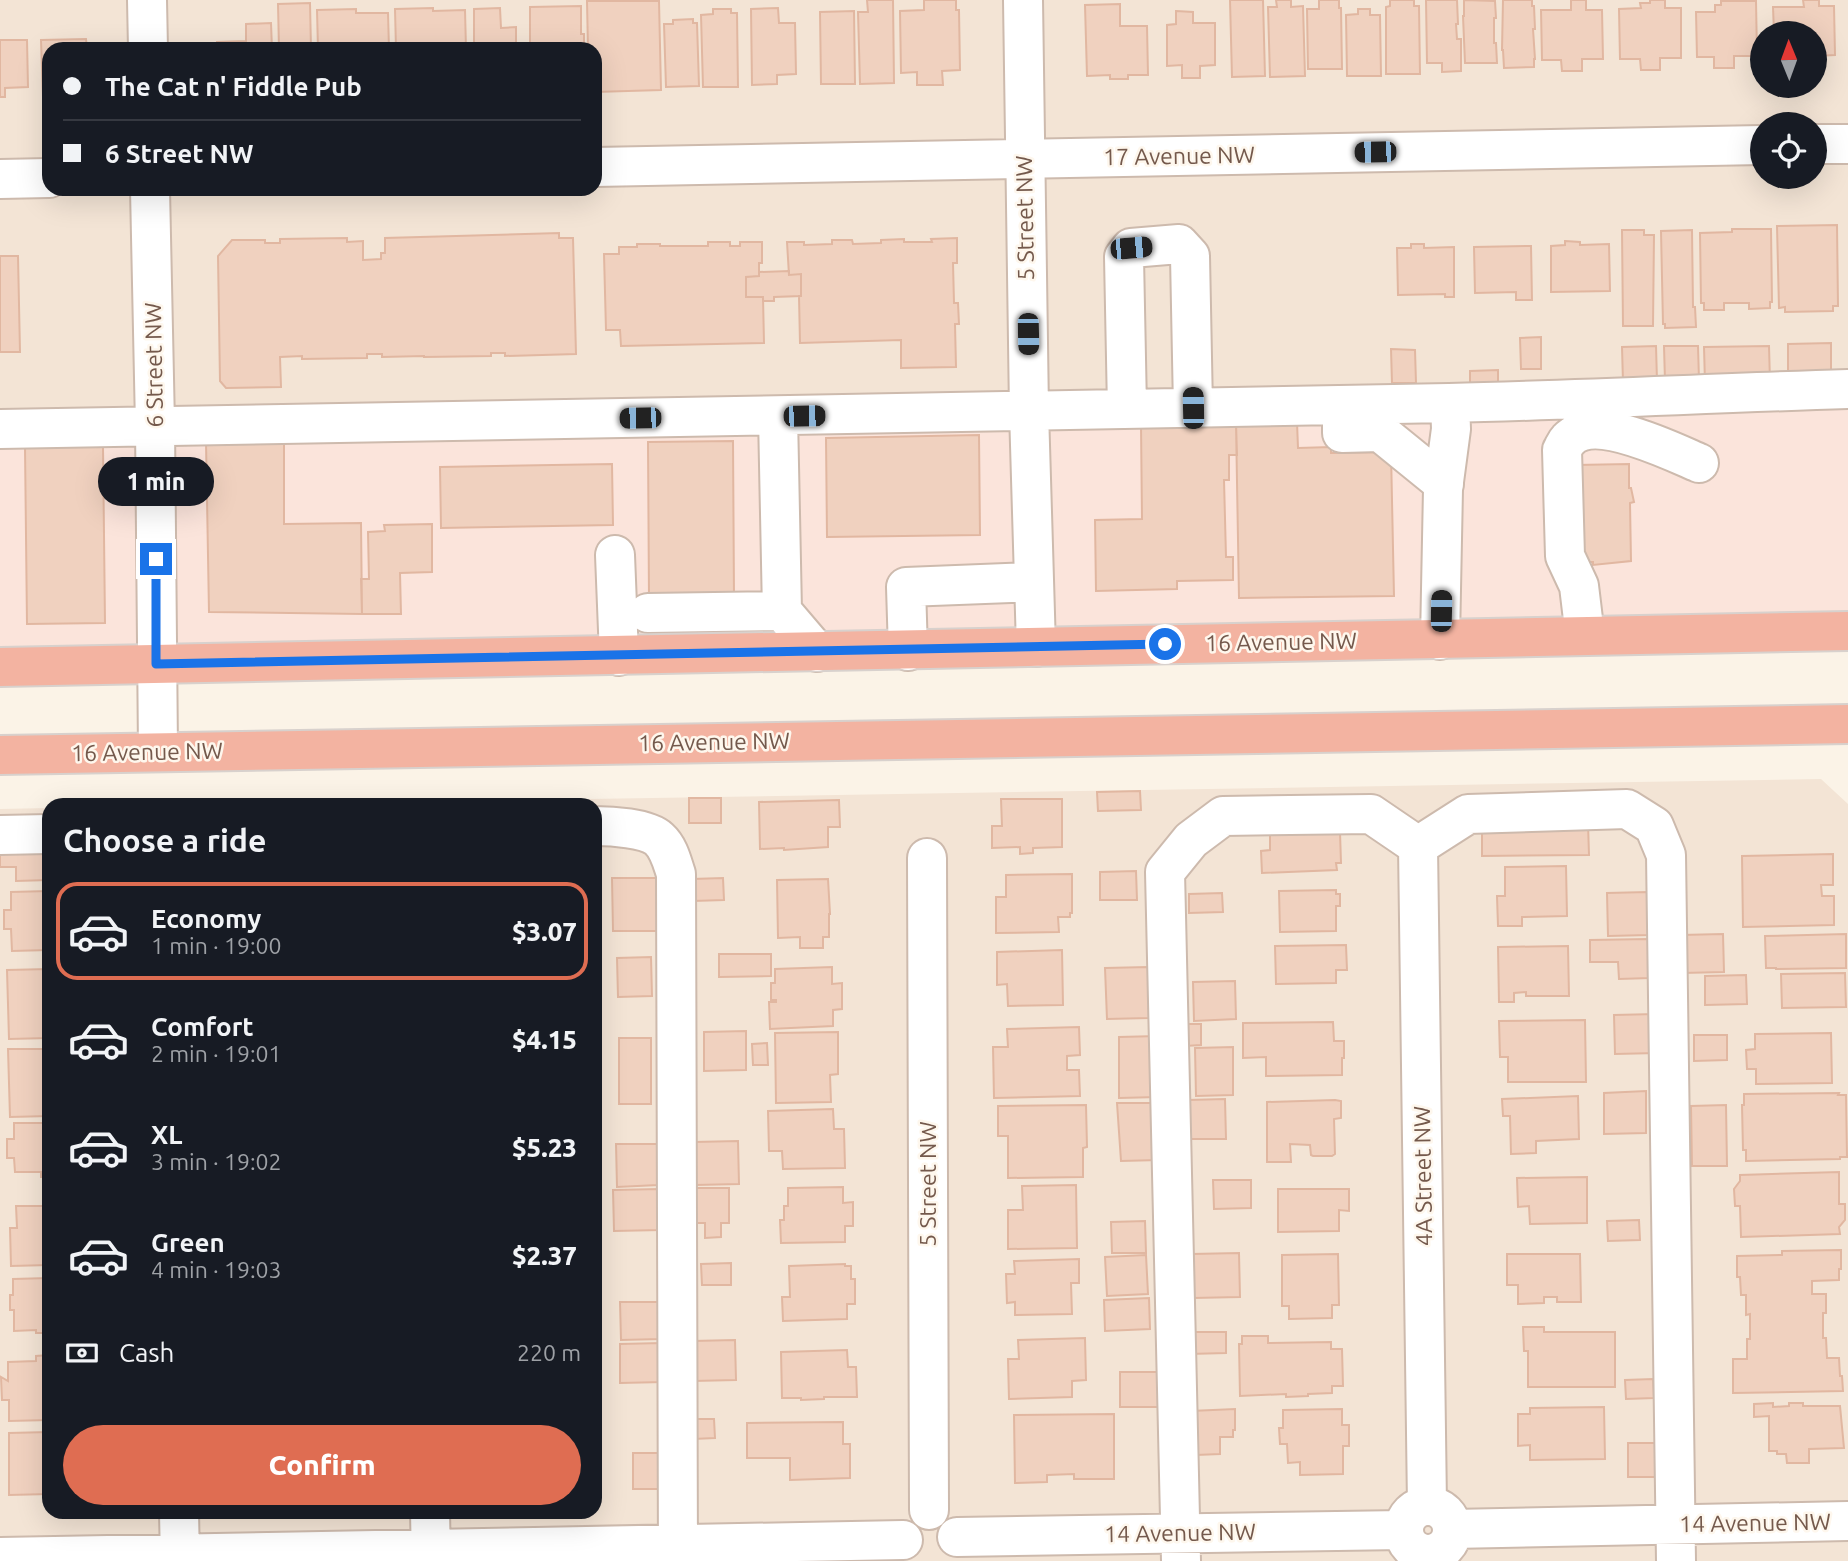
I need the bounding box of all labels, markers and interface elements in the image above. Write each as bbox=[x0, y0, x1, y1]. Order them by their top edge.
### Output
north arrow bbox=[1750, 21, 1827, 98]
map controls bbox=[1750, 21, 1827, 189]
text: The Cat n' Fiddle Pub bbox=[105, 72, 362, 101]
button: locate bbox=[1750, 112, 1827, 189]
text: 6 Street NW bbox=[105, 139, 254, 168]
car bbox=[1354, 141, 1397, 163]
street label: 17 Avenue NW bbox=[1103, 142, 1255, 169]
street label: 5 Street NW bbox=[1011, 155, 1038, 281]
car bbox=[1110, 236, 1153, 260]
street label: 6 Street NW bbox=[140, 302, 167, 428]
car bbox=[1018, 313, 1039, 355]
car bbox=[1183, 387, 1204, 429]
car bbox=[783, 405, 826, 427]
car bbox=[619, 407, 662, 429]
callout: 1 min bbox=[98, 458, 214, 506]
text: 1 min bbox=[127, 469, 185, 494]
route end bbox=[140, 543, 172, 575]
car bbox=[1431, 590, 1452, 632]
route start bbox=[1149, 628, 1181, 660]
street label: 16 Avenue NW bbox=[1205, 628, 1357, 655]
street label: 16 Avenue NW bbox=[638, 728, 790, 755]
street label: 16 Avenue NW bbox=[71, 738, 223, 765]
text: Choose a ride bbox=[63, 822, 266, 858]
icon: car bbox=[67, 900, 130, 963]
text: Economy bbox=[151, 904, 261, 933]
text: $3.07 bbox=[512, 917, 577, 946]
text: 1 min · 19:00 bbox=[151, 933, 282, 958]
icon: car bbox=[67, 1008, 130, 1071]
text: Comfort bbox=[151, 1012, 254, 1041]
text: $4.15 bbox=[512, 1025, 577, 1054]
text: 2 min · 19:01 bbox=[151, 1041, 282, 1066]
street label: 4A Street NW bbox=[1409, 1106, 1436, 1246]
icon: car bbox=[67, 1116, 130, 1179]
text: XL bbox=[151, 1120, 182, 1149]
street label: 5 Street NW bbox=[915, 1121, 940, 1247]
text: $5.23 bbox=[512, 1133, 577, 1162]
text: 3 min · 19:02 bbox=[151, 1149, 282, 1174]
icon: car bbox=[67, 1224, 130, 1287]
text: Green bbox=[151, 1228, 225, 1257]
text: $2.37 bbox=[512, 1241, 577, 1270]
text: 4 min · 19:03 bbox=[151, 1257, 282, 1282]
icon: cash bbox=[63, 1334, 101, 1372]
text: Cash bbox=[119, 1338, 174, 1367]
text: 220 m bbox=[517, 1340, 581, 1365]
button: Confirm bbox=[63, 1425, 581, 1505]
street label: 14 Avenue NW bbox=[1679, 1509, 1831, 1536]
street label: 14 Avenue NW bbox=[1104, 1519, 1256, 1546]

